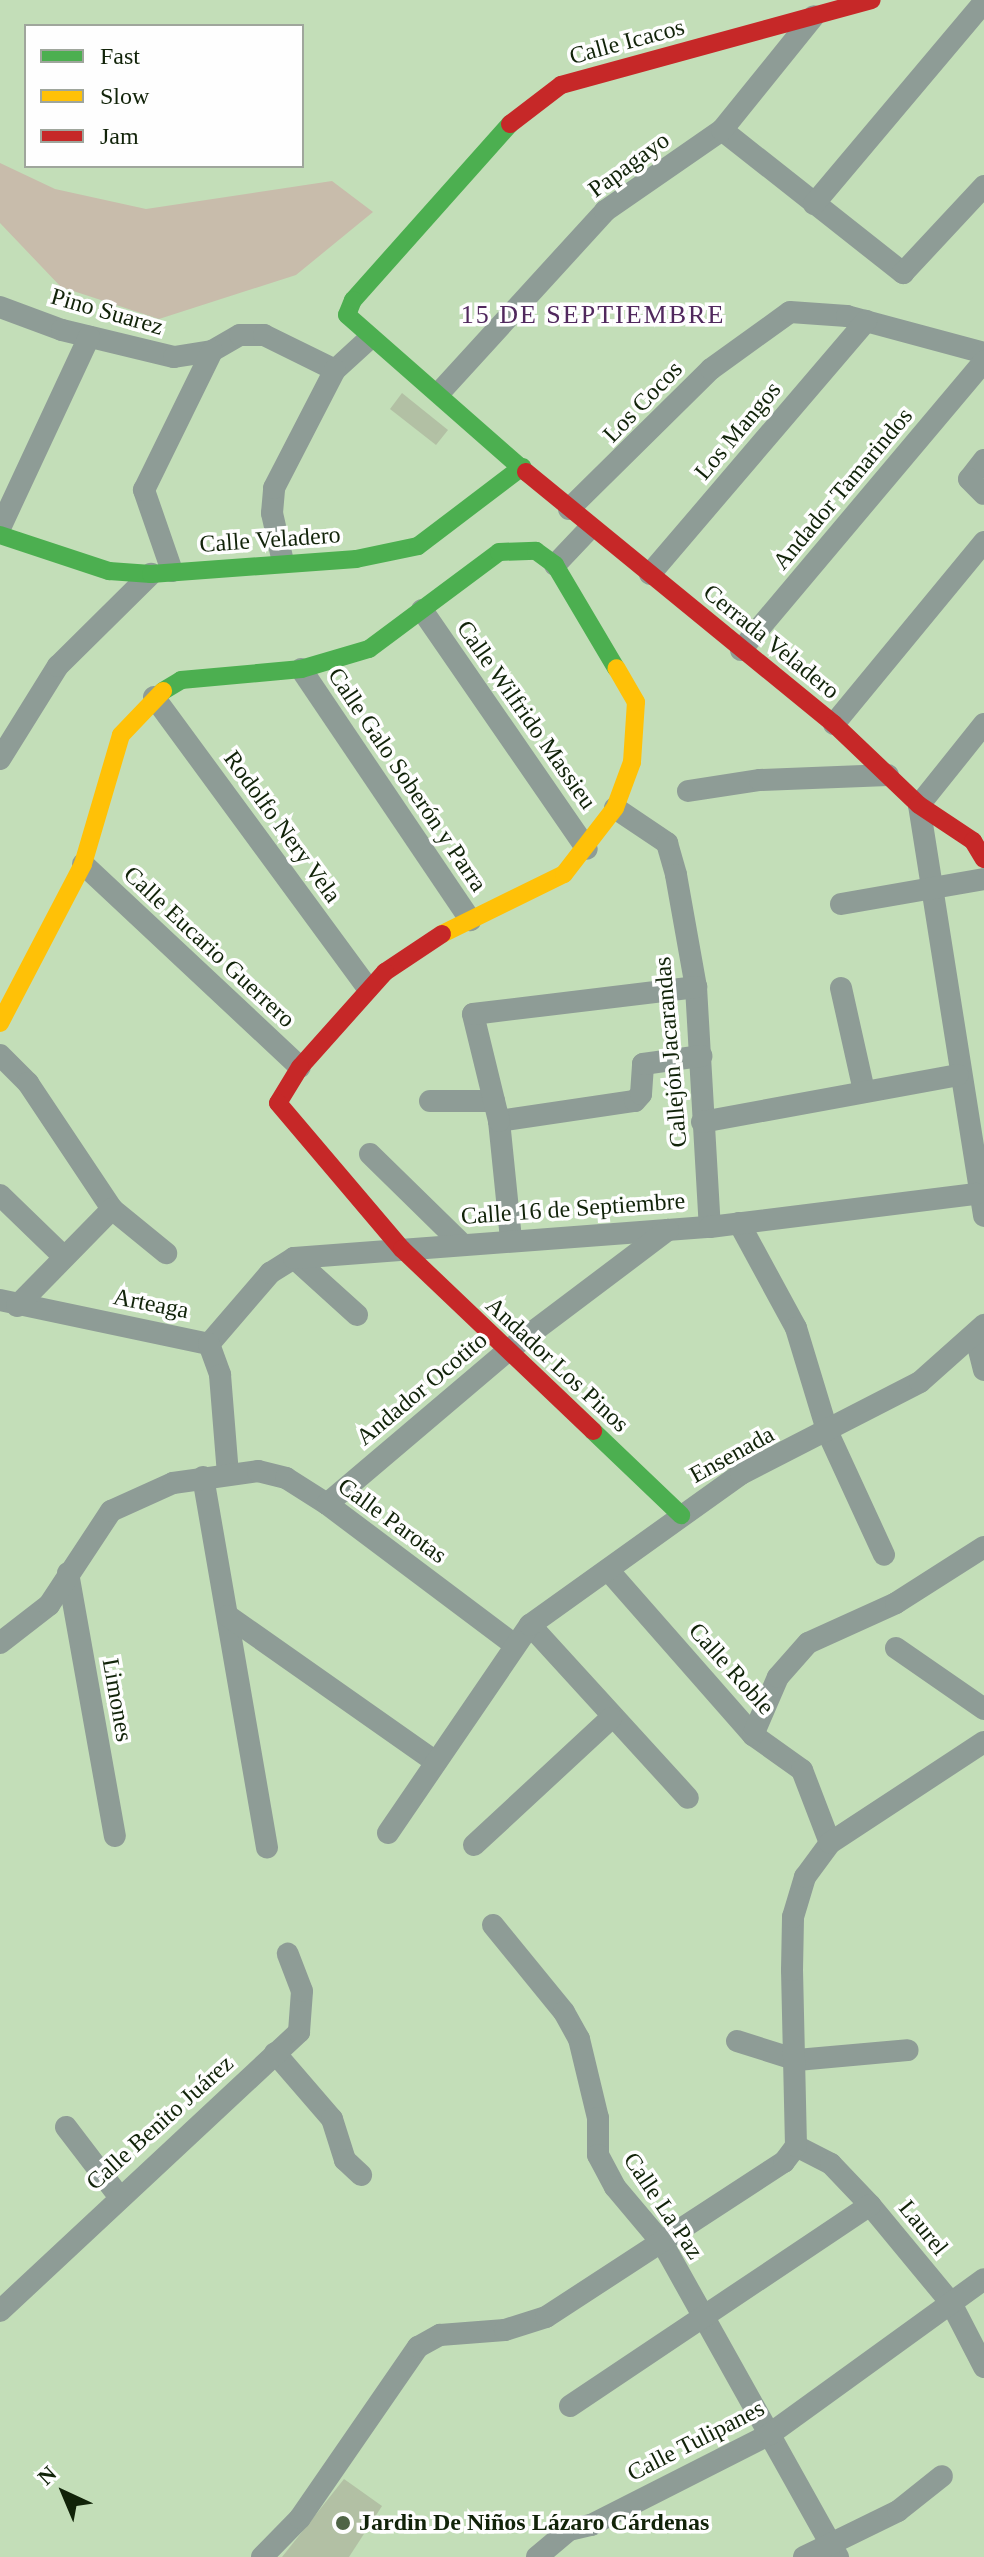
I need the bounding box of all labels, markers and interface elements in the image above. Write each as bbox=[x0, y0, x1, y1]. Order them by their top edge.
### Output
street label: Calle Icacos bbox=[566, 13, 688, 71]
legend bbox=[24, 24, 304, 168]
text: Fast bbox=[100, 43, 140, 69]
text: Slow bbox=[100, 83, 149, 109]
text: Jam bbox=[100, 123, 139, 149]
street label: Papagayo bbox=[583, 126, 675, 204]
street label: Pino Suarez bbox=[48, 282, 166, 342]
district label: 15 DE SEPTIEMBRE bbox=[461, 299, 725, 331]
street label: Los Cocos bbox=[597, 355, 689, 449]
street label: Los Mangos bbox=[689, 376, 787, 486]
street label: Andador Tamarindos bbox=[767, 402, 919, 576]
street label: Calle Veladero bbox=[198, 521, 342, 559]
street label: Cerrada Veladero bbox=[697, 578, 845, 706]
street label: Calle Wilfrido Massieu bbox=[450, 615, 602, 815]
street label: Calle Galo Soberón y Parra bbox=[321, 663, 493, 897]
street label: Rodolfo Nery Vela bbox=[217, 745, 347, 909]
street label: Calle Eucario Guerrero bbox=[117, 860, 301, 1034]
street label: Callejón Jacarandas bbox=[648, 955, 694, 1149]
street label: Calle 16 de Septiembre bbox=[460, 1187, 686, 1231]
street label: Arteaga bbox=[111, 1283, 191, 1325]
street label: Andador Los Pinos bbox=[479, 1291, 635, 1439]
street label: Andador Ocotito bbox=[351, 1326, 493, 1452]
street label: Ensenada bbox=[685, 1420, 779, 1490]
street label: Calle Parotas bbox=[332, 1472, 452, 1570]
street label: Calle Roble bbox=[682, 1617, 780, 1721]
street label: Limones bbox=[96, 1656, 138, 1744]
street label: Calle Benito Juárez bbox=[81, 2049, 239, 2197]
street label: Calle La Paz bbox=[617, 2147, 709, 2265]
street label: Laurel bbox=[892, 2195, 954, 2261]
street label: Calle Tulipanes bbox=[622, 2394, 770, 2488]
north arrow bbox=[24, 2453, 104, 2533]
text: N bbox=[33, 2461, 61, 2490]
place label: Jardin De Niños Lázaro Cárdenas bbox=[359, 2509, 709, 2537]
marker: Jardin De Niños Lázaro Cárdenas bbox=[334, 2514, 352, 2532]

